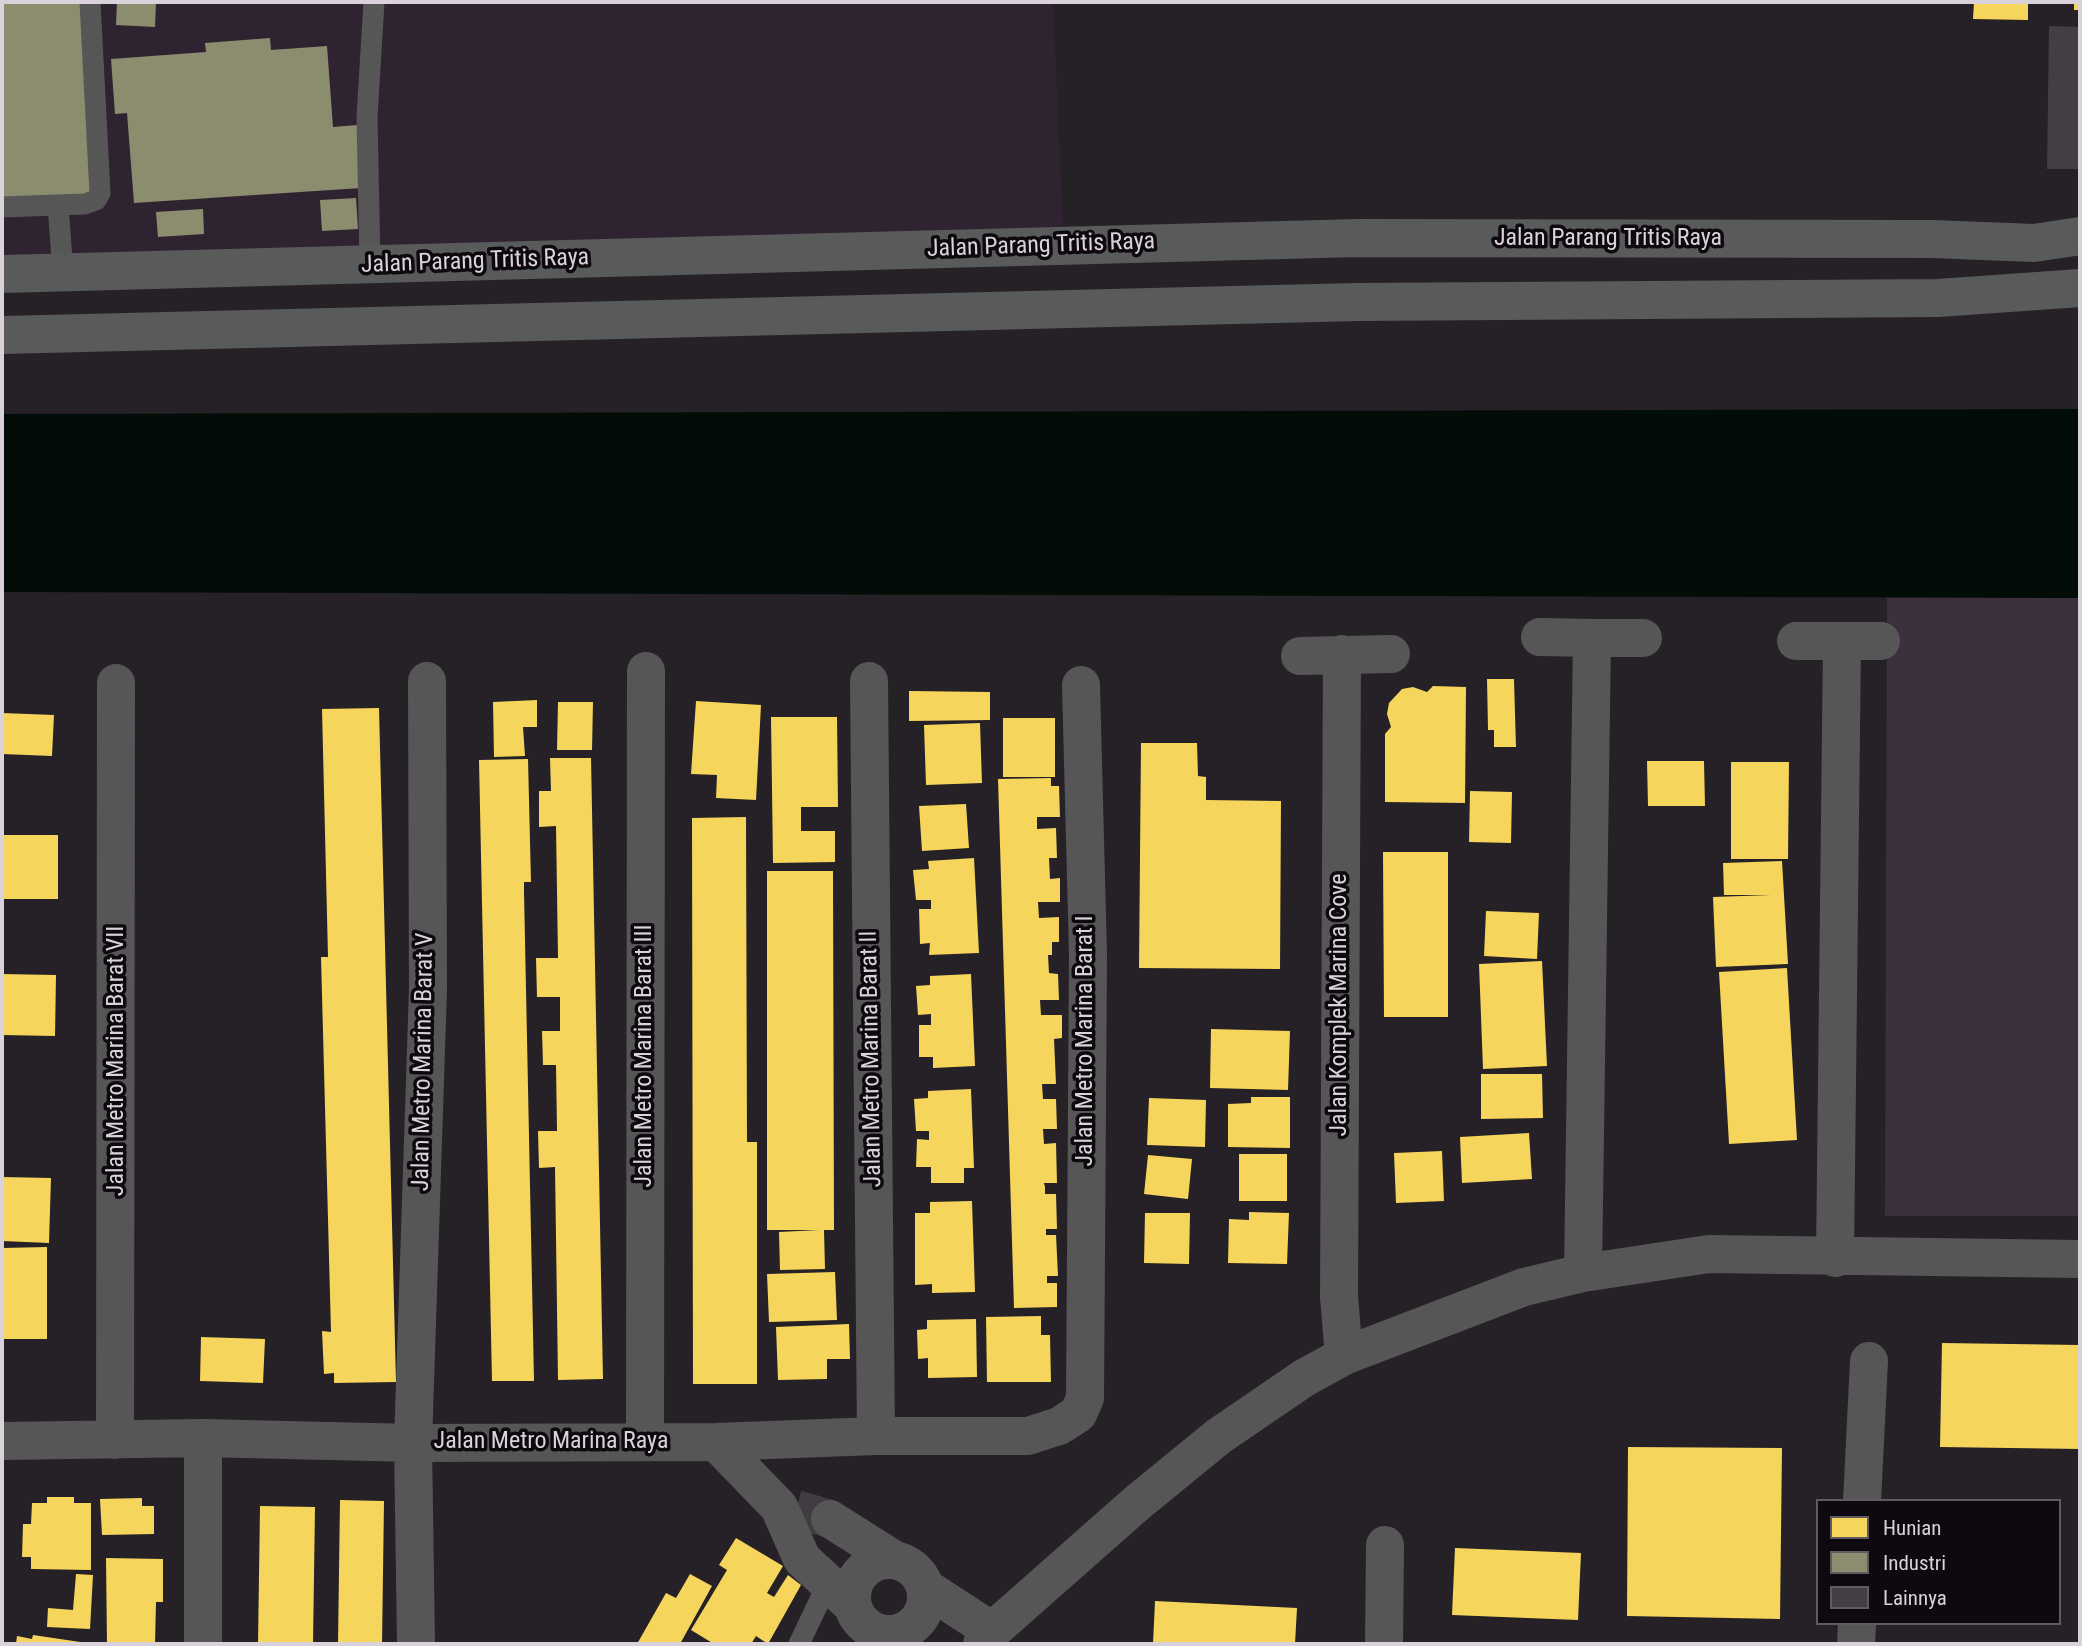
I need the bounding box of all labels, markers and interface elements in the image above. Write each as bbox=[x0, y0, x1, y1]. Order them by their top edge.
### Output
street label: Jalan Parang Tritis Raya bbox=[1494, 225, 1722, 253]
street label: Jalan Parang Tritis Raya bbox=[927, 228, 1155, 264]
street label: Jalan Parang Tritis Raya bbox=[361, 244, 589, 280]
street label: Jalan Komplek Marina Cove bbox=[1326, 874, 1354, 1136]
street label: Jalan Metro Marina Barat I bbox=[1072, 916, 1100, 1166]
street label: Jalan Metro Marina Barat III bbox=[631, 925, 659, 1187]
street label: Jalan Metro Marina Barat VII bbox=[103, 926, 131, 1196]
street label: Jalan Metro Marina Barat II bbox=[855, 930, 889, 1188]
street label: Jalan Metro Marina Barat V bbox=[407, 933, 441, 1191]
street label: Jalan Metro Marina Raya bbox=[434, 1428, 668, 1456]
legend bbox=[1816, 1499, 2061, 1625]
text: Hunian bbox=[1883, 1516, 1941, 1540]
text: Industri bbox=[1883, 1551, 1946, 1575]
text: Lainnya bbox=[1883, 1586, 1947, 1610]

